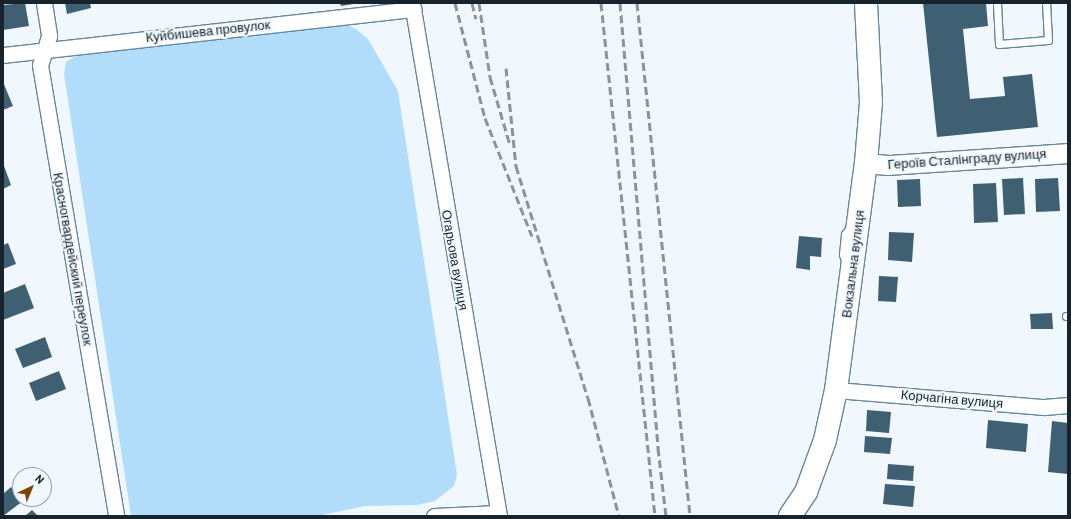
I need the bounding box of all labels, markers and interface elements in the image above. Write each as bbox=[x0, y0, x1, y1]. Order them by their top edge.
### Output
street label: Куйбишева провулок bbox=[145, 17, 271, 45]
street label: Героїв Сталінграду вулиця bbox=[887, 146, 1047, 172]
street label: Красногвардейский переулок bbox=[50, 171, 96, 347]
street label: Огарьова вулиця bbox=[438, 209, 472, 311]
street label: Вокзальна вулиця bbox=[839, 209, 867, 319]
street label: Корчагіна вулиця bbox=[900, 387, 1004, 411]
north arrow bbox=[12, 467, 52, 507]
text: N bbox=[33, 472, 47, 486]

